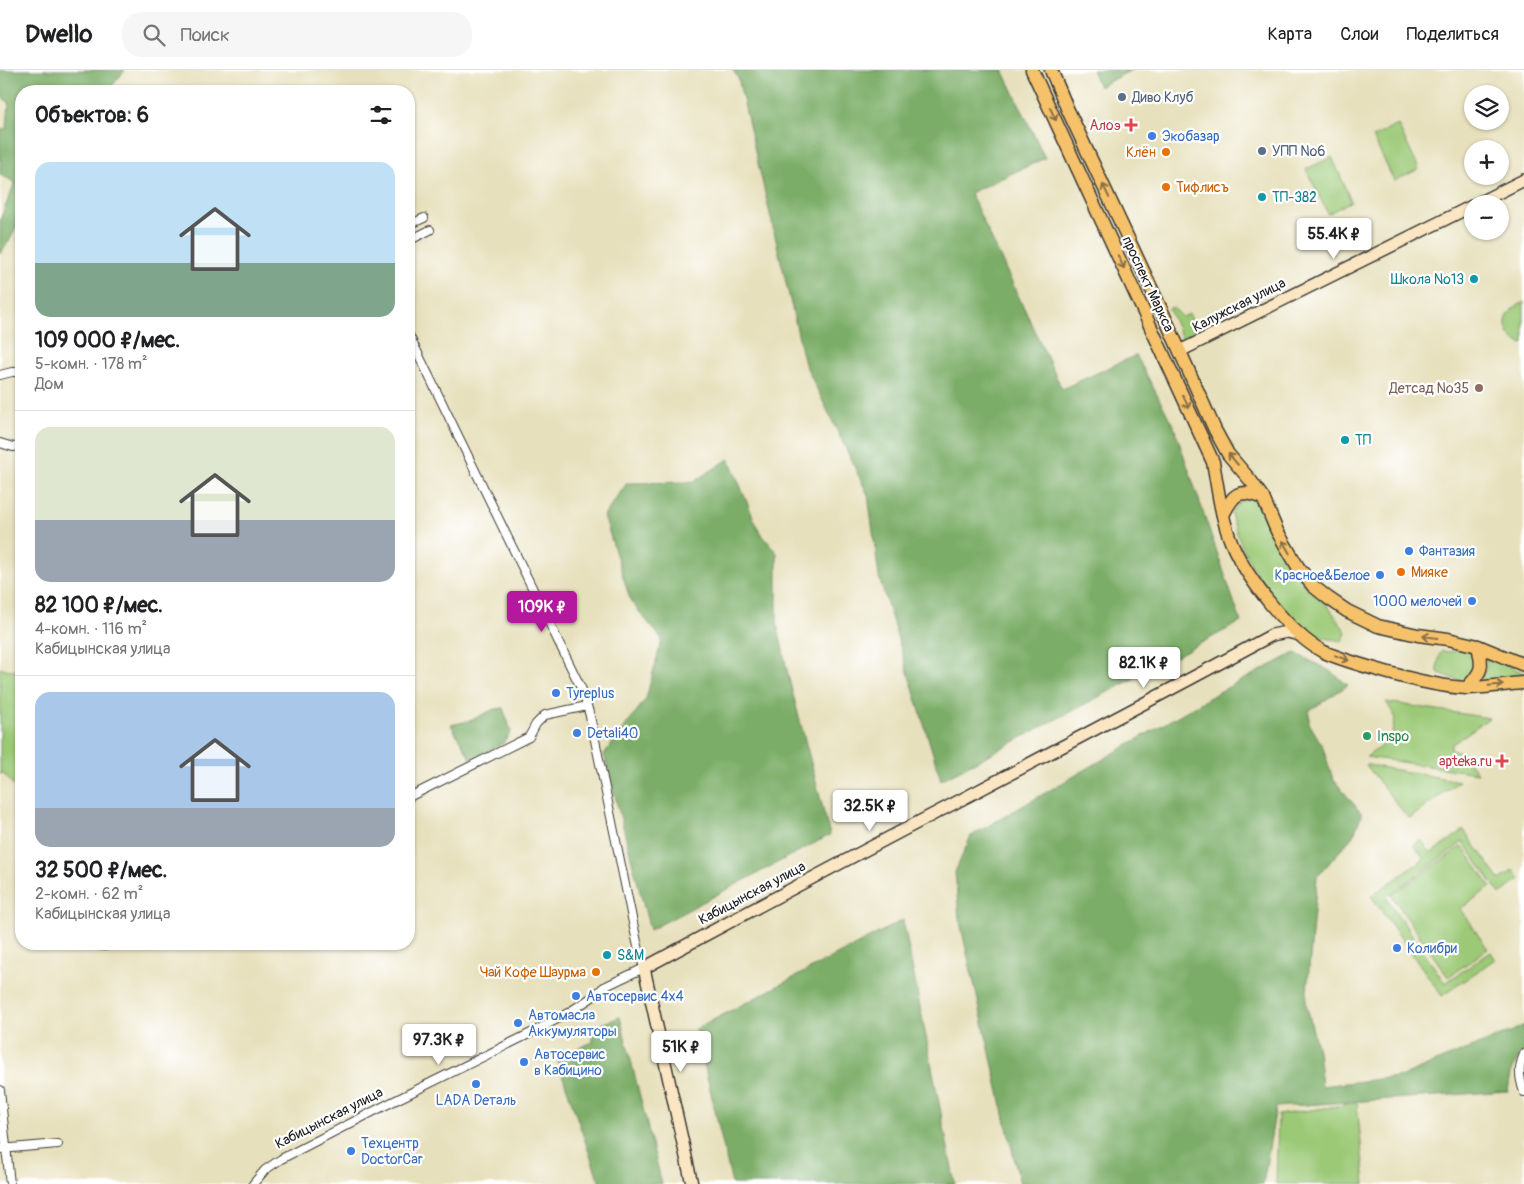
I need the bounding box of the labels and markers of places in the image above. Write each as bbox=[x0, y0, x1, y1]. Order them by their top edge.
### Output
place label: Диво Клуб bbox=[1131, 89, 1194, 106]
marker: Диво Клуб bbox=[1116, 91, 1128, 103]
place label: Алоэ bbox=[1090, 117, 1121, 134]
marker: Алоэ bbox=[1125, 119, 1137, 131]
place label: Экобазар bbox=[1162, 128, 1220, 145]
marker: Экобазар bbox=[1146, 130, 1158, 142]
place label: УПП №6 bbox=[1272, 143, 1325, 160]
place label: Клён bbox=[1126, 144, 1156, 161]
marker: УПП №6 bbox=[1256, 145, 1268, 157]
marker: Клён bbox=[1160, 146, 1172, 158]
place label: Тифлисъ bbox=[1176, 179, 1229, 196]
marker: Тифлисъ bbox=[1160, 181, 1172, 193]
place label: ТП-382 bbox=[1272, 189, 1317, 206]
marker: ТП-382 bbox=[1256, 191, 1268, 203]
pin: 55.4K ₽ bbox=[1288, 218, 1380, 260]
place label: Школа №13 bbox=[1391, 271, 1464, 288]
marker: Школа №13 bbox=[1468, 273, 1480, 285]
place label: Детсад №35 bbox=[1388, 380, 1469, 397]
marker: Детсад №35 bbox=[1473, 382, 1485, 394]
place label: ТП bbox=[1355, 432, 1371, 449]
marker: ТП bbox=[1339, 434, 1351, 446]
place label: Фантазия bbox=[1419, 543, 1475, 560]
marker: Фантазия bbox=[1403, 545, 1415, 557]
place label: Мияке bbox=[1411, 564, 1448, 581]
marker: Мияке bbox=[1395, 566, 1407, 578]
place label: Красное&Белое bbox=[1274, 567, 1370, 584]
marker: Красное&Белое bbox=[1374, 569, 1386, 581]
pin: 109K ₽ bbox=[501, 590, 583, 633]
place label: 1000 мелочей bbox=[1373, 593, 1462, 610]
marker: 1000 мелочей bbox=[1466, 595, 1478, 607]
pin: 82.1K ₽ bbox=[1098, 646, 1190, 689]
place label: Tyreplus bbox=[566, 685, 615, 702]
marker: Tyreplus bbox=[550, 687, 562, 699]
place label: Detali40 bbox=[587, 725, 638, 742]
marker: Detali40 bbox=[571, 727, 583, 739]
place label: Inspo bbox=[1377, 728, 1409, 745]
marker: Inspo bbox=[1361, 730, 1373, 742]
place label: apteka.ru bbox=[1439, 753, 1492, 770]
marker: apteka.ru bbox=[1496, 755, 1508, 767]
pin: 32.5K ₽ bbox=[824, 790, 916, 832]
place label: Колибри bbox=[1407, 940, 1457, 957]
marker: Колибри bbox=[1391, 942, 1403, 954]
place label: S&M bbox=[617, 947, 644, 964]
marker: S&M bbox=[601, 949, 613, 961]
place label: Чай Кофе Шаурма bbox=[480, 964, 586, 981]
marker: Чай Кофе Шаурма bbox=[590, 966, 602, 978]
place label: Автосервис 4х4 bbox=[586, 988, 684, 1005]
marker: Автосервис 4х4 bbox=[570, 990, 582, 1002]
place label: Автомасла Аккумуляторы bbox=[528, 1007, 617, 1040]
marker: Автомасла Аккумуляторы bbox=[512, 1017, 524, 1029]
pin: 97.3K ₽ bbox=[393, 1024, 485, 1066]
pin: 51K ₽ bbox=[646, 1030, 716, 1073]
place label: Автосервис в Кабицино bbox=[534, 1046, 605, 1079]
marker: Автосервис в Кабицино bbox=[518, 1056, 530, 1068]
marker: LADA Dеталь bbox=[470, 1078, 482, 1090]
place label: LADA Dеталь bbox=[436, 1092, 516, 1109]
place label: Техцентр DoctorCar bbox=[361, 1135, 423, 1168]
marker: Техцентр DoctorCar bbox=[345, 1145, 357, 1157]

